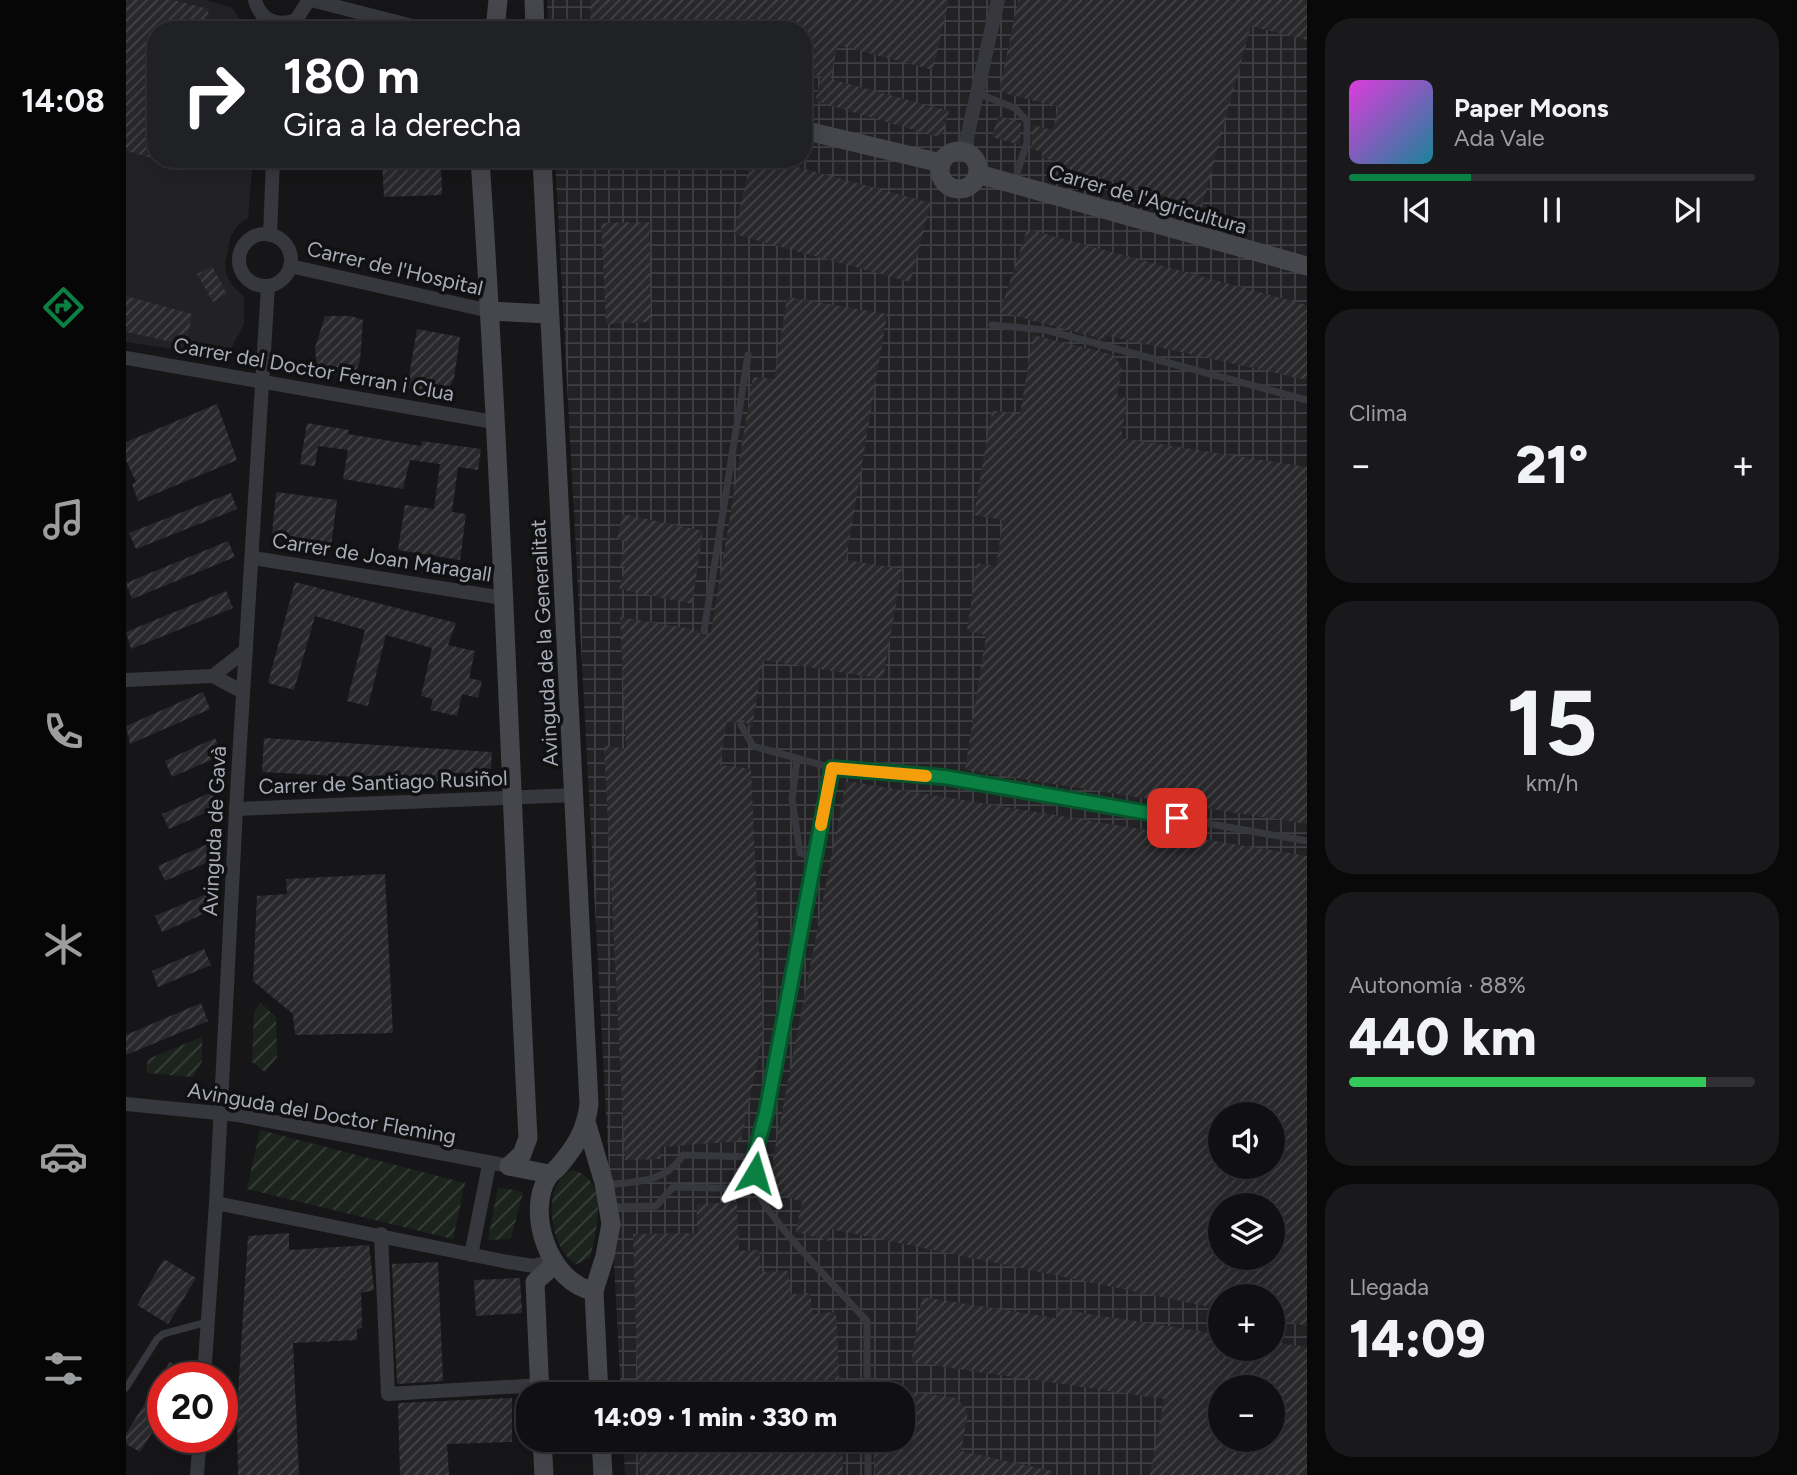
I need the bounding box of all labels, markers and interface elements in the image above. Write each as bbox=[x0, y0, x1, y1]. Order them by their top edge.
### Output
text: 180 m bbox=[283, 46, 420, 105]
icon: right bbox=[168, 49, 259, 140]
text: 14:08 bbox=[21, 82, 105, 120]
text: Paper Moons bbox=[1454, 92, 1609, 124]
text: Gira a la derecha bbox=[283, 106, 521, 144]
text: Ada Vale bbox=[1454, 124, 1545, 152]
street label: Carrer de l'Agricultura bbox=[1046, 159, 1250, 239]
icon: previous bbox=[1398, 191, 1436, 229]
icon: pause bbox=[1533, 191, 1571, 229]
icon: next bbox=[1668, 191, 1706, 229]
street label: Carrer de l'Hospital bbox=[305, 236, 485, 300]
icon: directions bbox=[39, 283, 88, 332]
street label: Carrer del Doctor Ferran i Clua bbox=[172, 332, 456, 406]
text: Clima bbox=[1349, 399, 1407, 427]
text: 21° bbox=[1516, 434, 1588, 496]
text: − bbox=[1349, 442, 1373, 488]
text: + bbox=[1731, 442, 1755, 488]
icon: music bbox=[39, 495, 88, 544]
street label: Avinguda de la Generalitat bbox=[525, 519, 563, 767]
street label: Carrer de Joan Maragall bbox=[270, 527, 494, 587]
text: 15 bbox=[1506, 669, 1598, 778]
icon: phone bbox=[39, 707, 88, 756]
street label: Avinguda de Gavà bbox=[197, 745, 231, 917]
street label: Carrer de Santiago Rusiñol bbox=[258, 765, 508, 799]
text: km/h bbox=[1526, 769, 1578, 797]
pin bbox=[1147, 788, 1207, 848]
icon: arrive bbox=[1158, 799, 1196, 837]
icon: climate bbox=[39, 920, 88, 969]
text: Autonomía · 88% bbox=[1349, 971, 1526, 999]
text: 440 km bbox=[1349, 1006, 1537, 1068]
street label: Avinguda del Doctor Fleming bbox=[186, 1077, 458, 1149]
map controls bbox=[1208, 1102, 1285, 1452]
button: sound bbox=[1208, 1102, 1285, 1179]
icon: car bbox=[39, 1132, 88, 1181]
position arrow bbox=[718, 1136, 792, 1210]
button: layers bbox=[1208, 1193, 1285, 1270]
text: Llegada bbox=[1349, 1273, 1429, 1301]
button: + bbox=[1208, 1284, 1285, 1361]
text: 14:09 bbox=[1349, 1308, 1486, 1370]
icon: filters bbox=[39, 1344, 88, 1393]
speed limit sign: 20 bbox=[147, 1362, 238, 1453]
button: − bbox=[1208, 1375, 1285, 1452]
text: 14:09 · 1 min · 330 m bbox=[594, 1401, 837, 1433]

